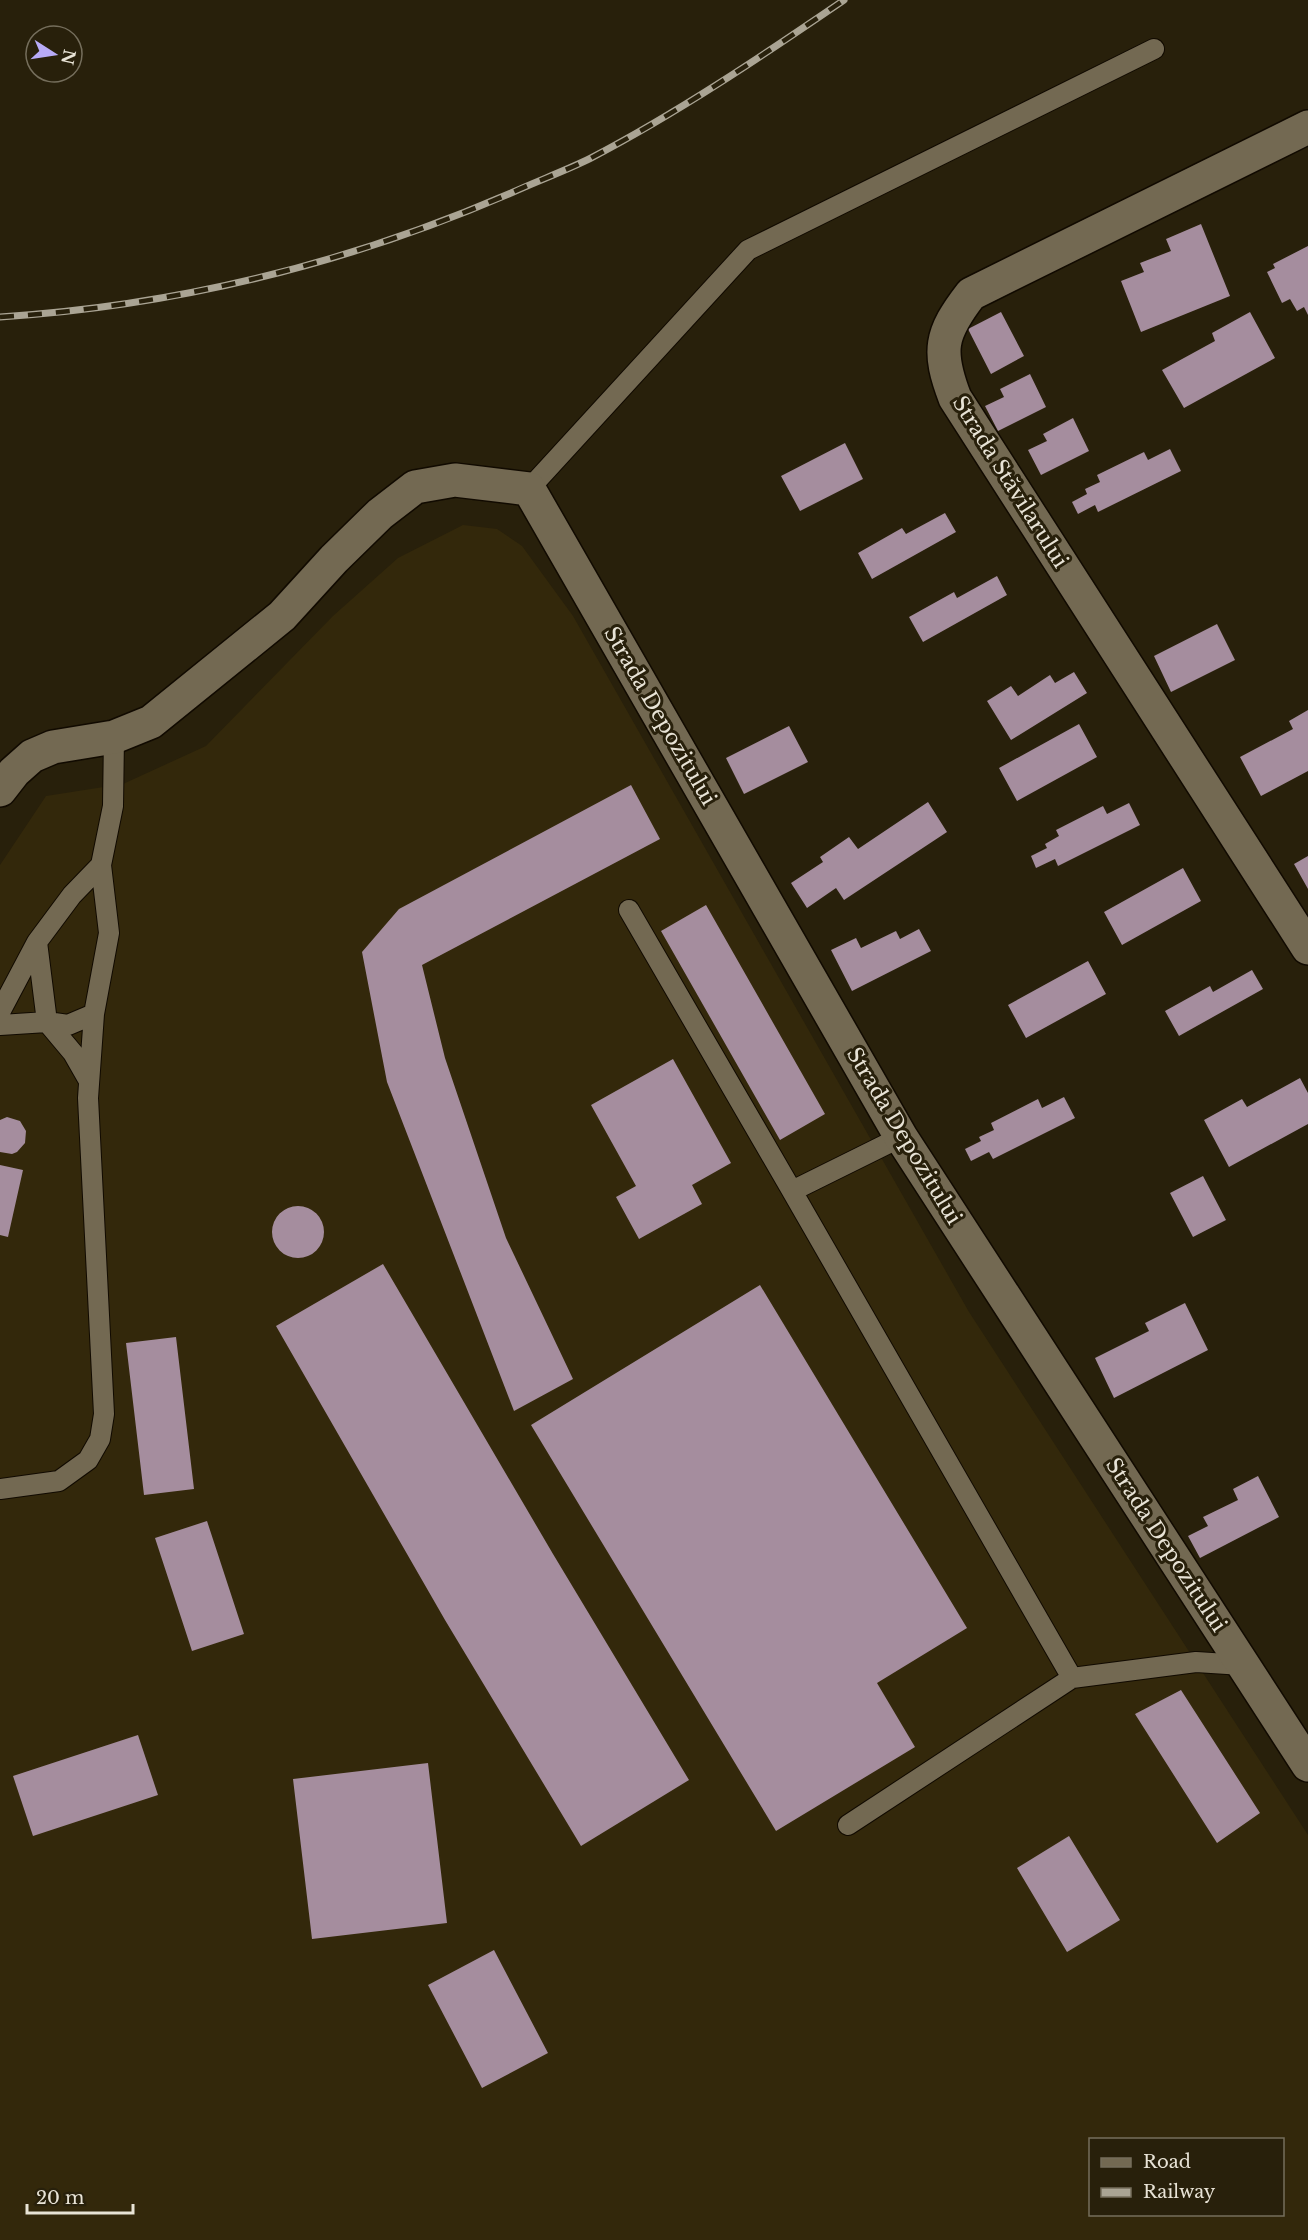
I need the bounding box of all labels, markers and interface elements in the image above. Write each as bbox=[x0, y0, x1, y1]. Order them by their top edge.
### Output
north arrow bbox=[24, 24, 84, 84]
text: N bbox=[57, 48, 80, 67]
street label: Strada Stăvilarului bbox=[947, 391, 1073, 573]
street label: Strada Depozitului bbox=[598, 622, 722, 810]
street label: Strada Depozitului bbox=[841, 1043, 967, 1229]
street label: Strada Depozitului bbox=[1100, 1453, 1232, 1637]
legend bbox=[1089, 2138, 1284, 2216]
text: Road bbox=[1143, 2151, 1191, 2173]
scale bar bbox=[27, 2177, 134, 2215]
text: Railway bbox=[1143, 2181, 1216, 2203]
text: 20 m bbox=[36, 2187, 84, 2209]

